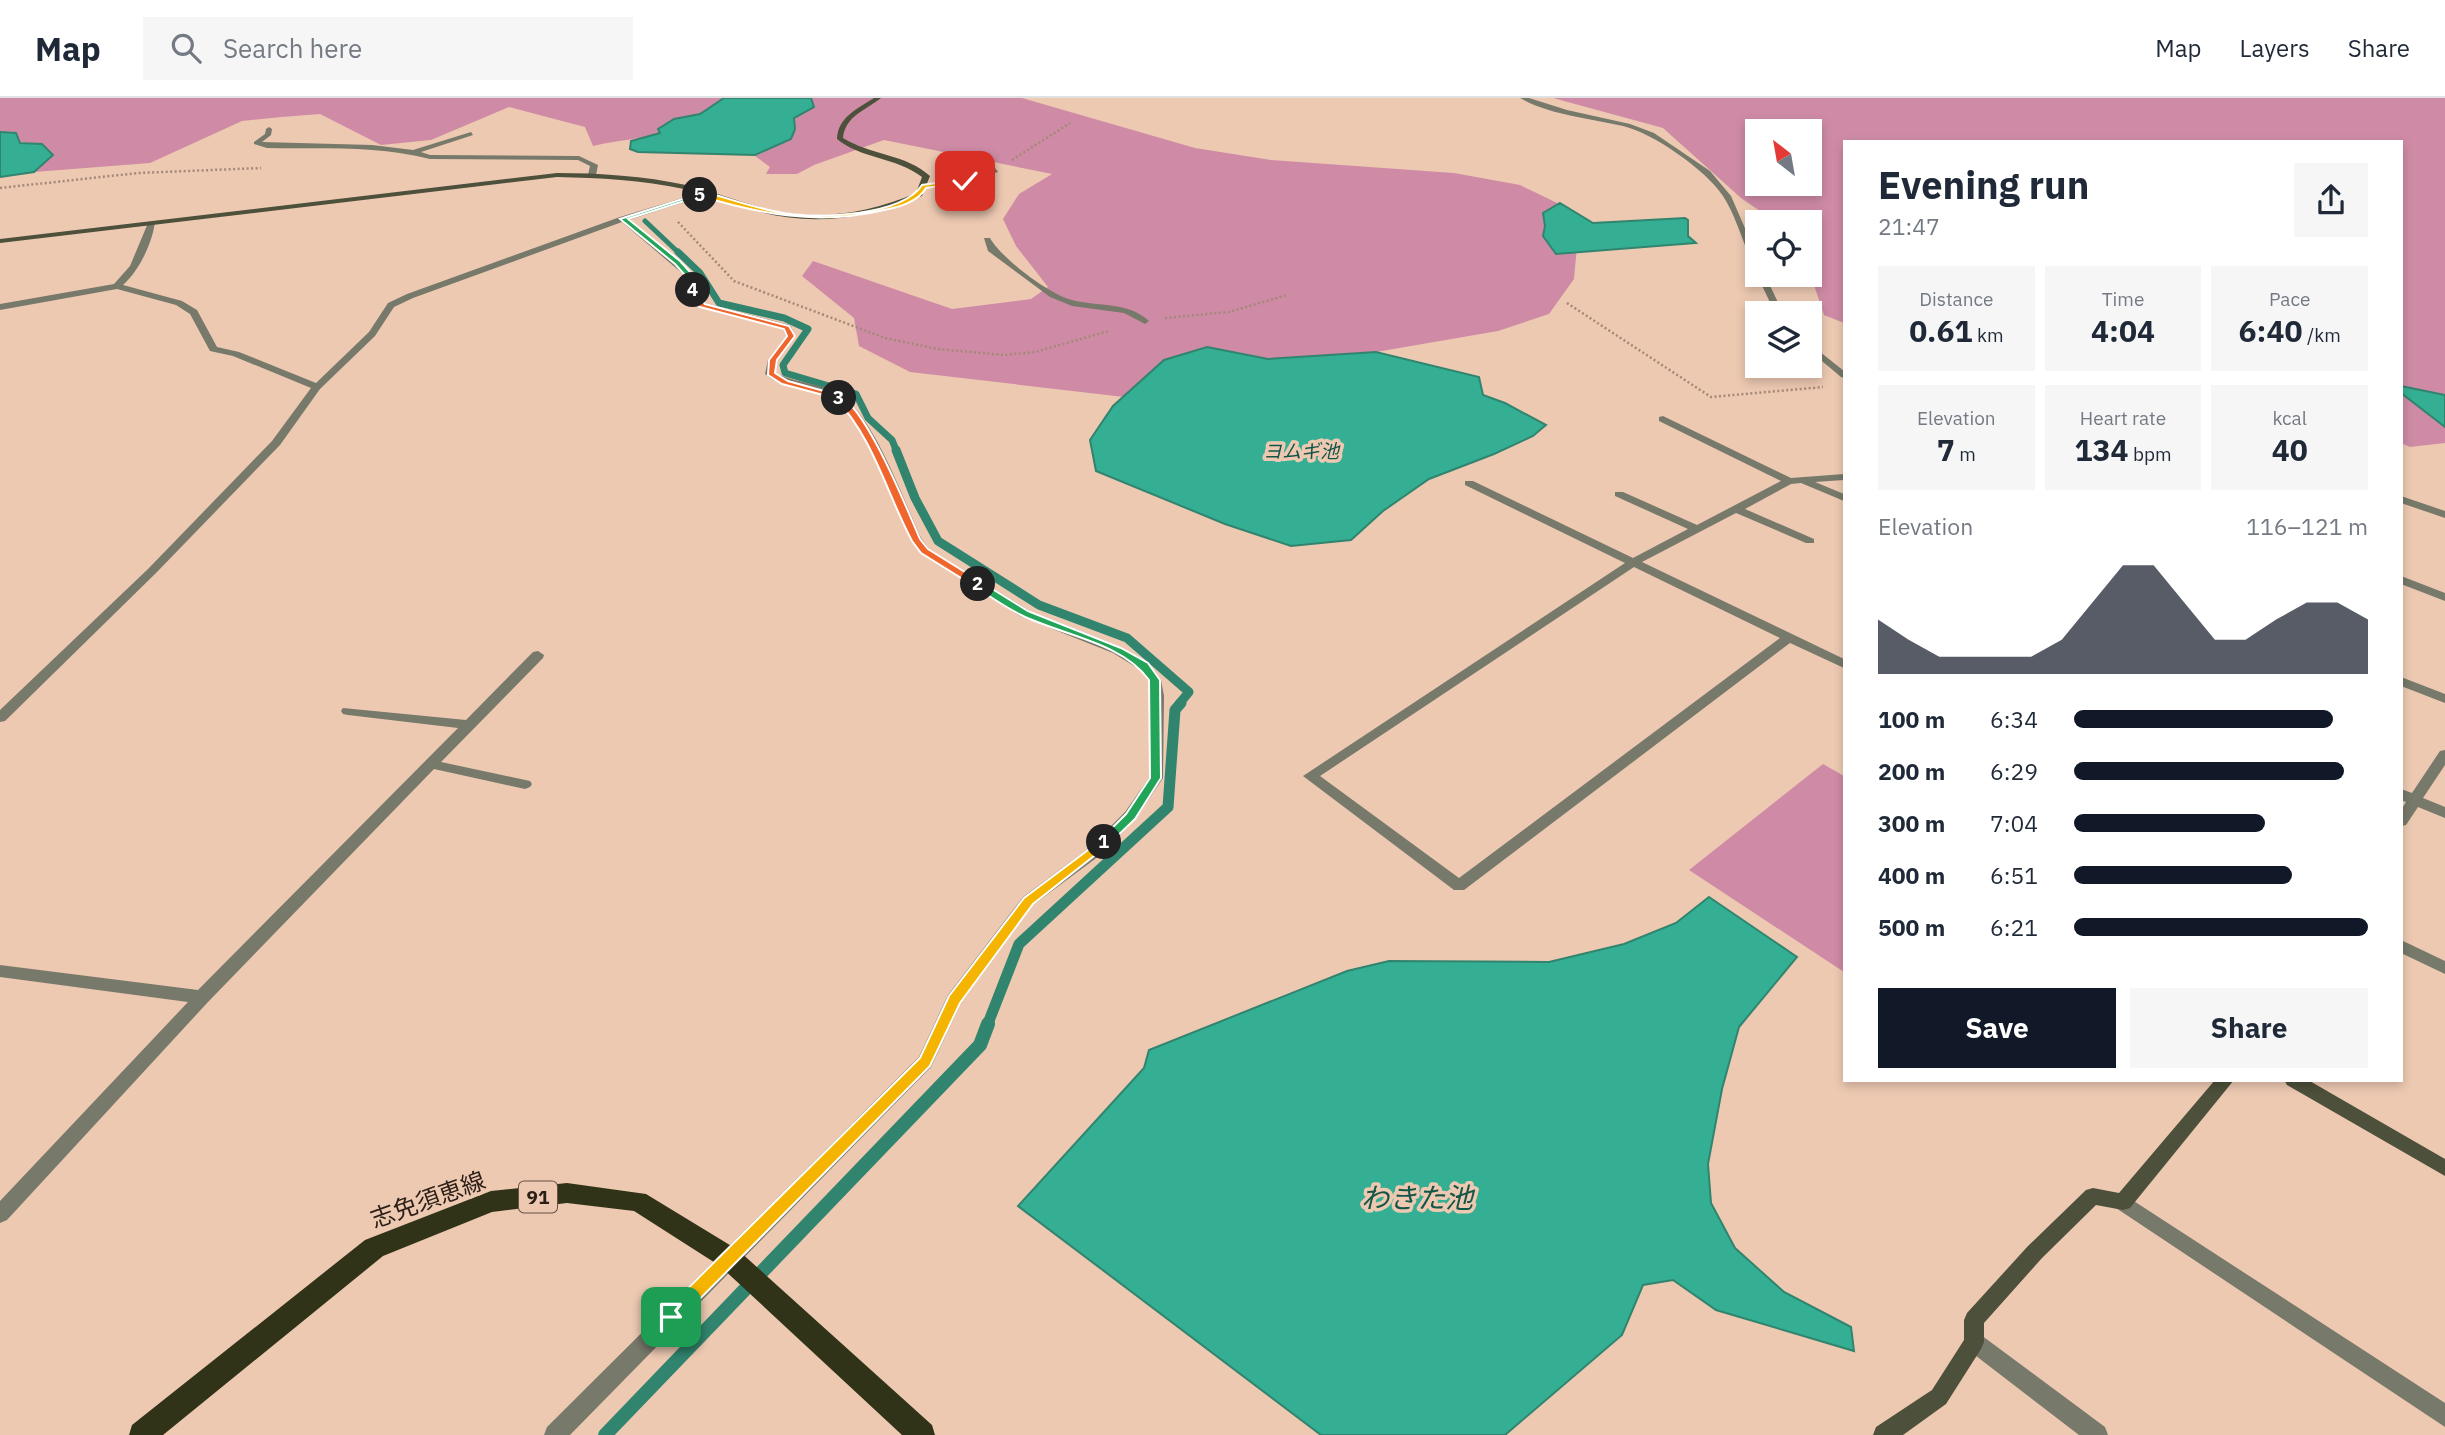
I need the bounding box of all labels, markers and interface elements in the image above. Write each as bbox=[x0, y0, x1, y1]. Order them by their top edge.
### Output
search box bbox=[143, 17, 633, 80]
text: Map bbox=[35, 27, 101, 70]
icon: search bbox=[167, 29, 205, 67]
text: Search here bbox=[223, 31, 362, 65]
text: Map bbox=[2155, 32, 2202, 64]
text: Layers bbox=[2240, 32, 2310, 64]
text: Share bbox=[2348, 32, 2410, 64]
north arrow bbox=[1745, 119, 1822, 196]
map controls bbox=[1745, 119, 1822, 378]
pin bbox=[935, 151, 995, 211]
text: Evening run bbox=[1878, 160, 2089, 209]
icon: check bbox=[946, 162, 984, 200]
button: share bbox=[2294, 163, 2368, 237]
pin: 5 bbox=[682, 178, 718, 212]
text: 5 bbox=[694, 182, 705, 206]
button: locate bbox=[1745, 210, 1822, 287]
text: 21:47 bbox=[1878, 211, 1940, 241]
pin: 4 bbox=[676, 272, 710, 308]
text: 4 bbox=[687, 277, 698, 301]
text: Distance bbox=[1919, 287, 1993, 311]
text: Time bbox=[2102, 287, 2144, 311]
text: Pace bbox=[2269, 287, 2310, 311]
button: layers bbox=[1745, 301, 1822, 378]
text: 0.61 bbox=[1909, 311, 1972, 350]
text: 4:04 bbox=[2091, 311, 2155, 350]
text: 6:40 bbox=[2239, 311, 2302, 350]
text: km bbox=[1972, 323, 2004, 347]
text: /km bbox=[2302, 323, 2341, 347]
pin: 3 bbox=[822, 380, 856, 416]
text: 3 bbox=[833, 385, 844, 409]
text: Elevation bbox=[1917, 406, 1996, 430]
text: Heart rate bbox=[2080, 406, 2166, 430]
text: kcal bbox=[2272, 406, 2307, 430]
text: 7 bbox=[1937, 430, 1955, 469]
text: 134 bbox=[2074, 430, 2128, 469]
text: 40 bbox=[2272, 430, 2308, 469]
water label: ヨムギ池 bbox=[1263, 439, 1341, 463]
text: m bbox=[1955, 442, 1976, 466]
text: bpm bbox=[2128, 442, 2172, 466]
text: Elevation bbox=[1878, 511, 1973, 541]
text: 116–121 m bbox=[2246, 511, 2368, 541]
pin: 2 bbox=[960, 566, 996, 602]
text: 2 bbox=[972, 571, 983, 595]
text: 100 m bbox=[1878, 704, 1945, 734]
text: 6:34 bbox=[1990, 704, 2038, 734]
text: 200 m bbox=[1878, 756, 1945, 786]
text: 6:29 bbox=[1990, 756, 2038, 786]
text: 300 m bbox=[1878, 808, 1945, 838]
text: 7:04 bbox=[1990, 808, 2038, 838]
pin: 1 bbox=[1086, 824, 1122, 860]
text: 1 bbox=[1098, 829, 1109, 853]
text: 400 m bbox=[1878, 860, 1945, 890]
text: 6:51 bbox=[1990, 860, 2038, 890]
text: 500 m bbox=[1878, 912, 1945, 942]
text: 6:21 bbox=[1990, 912, 2038, 942]
button: Save bbox=[1878, 988, 2116, 1068]
button: Share bbox=[2130, 988, 2368, 1068]
street label: 志免須恵線 bbox=[366, 1164, 490, 1235]
water label: わきた池 bbox=[1361, 1179, 1476, 1216]
road number: 91 bbox=[519, 1182, 557, 1212]
pin bbox=[641, 1287, 701, 1347]
icon: arrive bbox=[652, 1298, 690, 1336]

